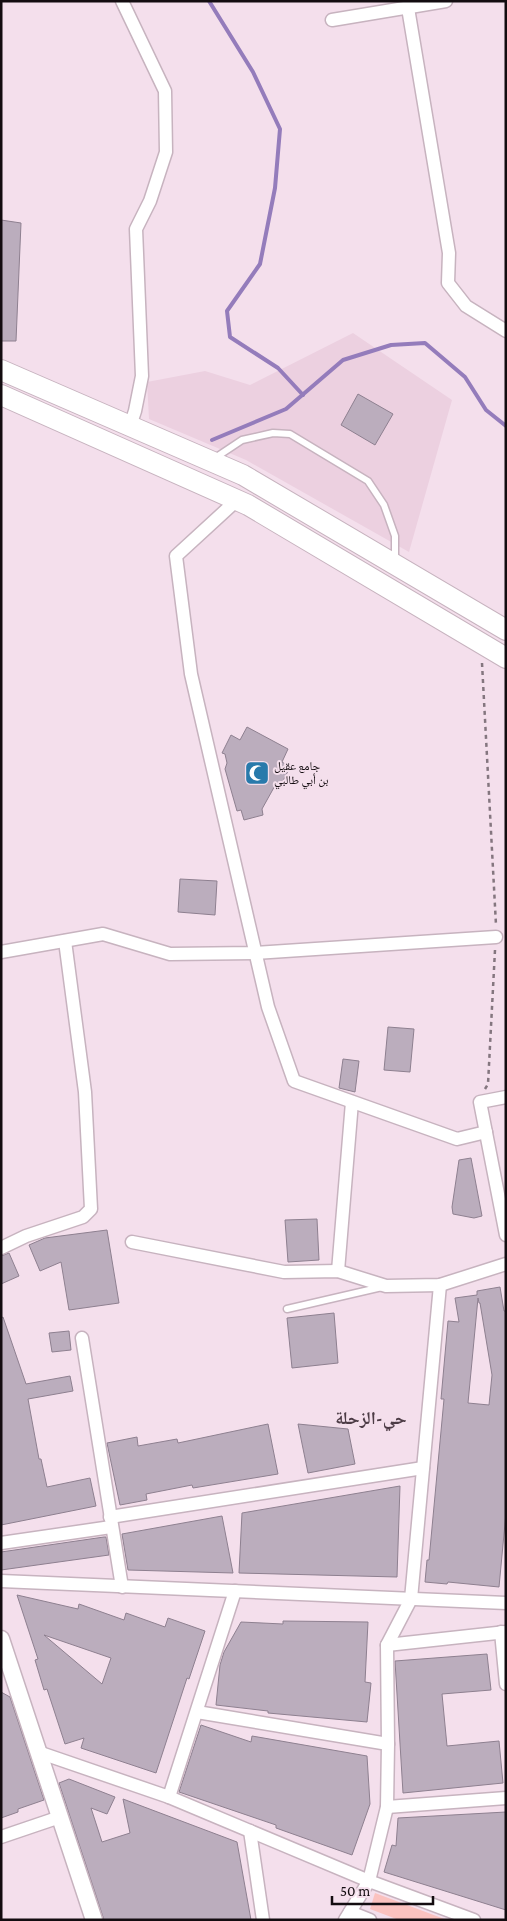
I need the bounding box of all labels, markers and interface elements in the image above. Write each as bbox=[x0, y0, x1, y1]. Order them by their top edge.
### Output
place label: جامع عقيل بن أبي طالبي bbox=[274, 759, 328, 790]
mosque icon: جامع عقيل بن أبي طالبي bbox=[244, 760, 270, 786]
district label: حي-الزحلة bbox=[335, 1408, 407, 1432]
scale bar bbox=[332, 1874, 433, 1906]
text: 50 m bbox=[340, 1883, 370, 1899]

